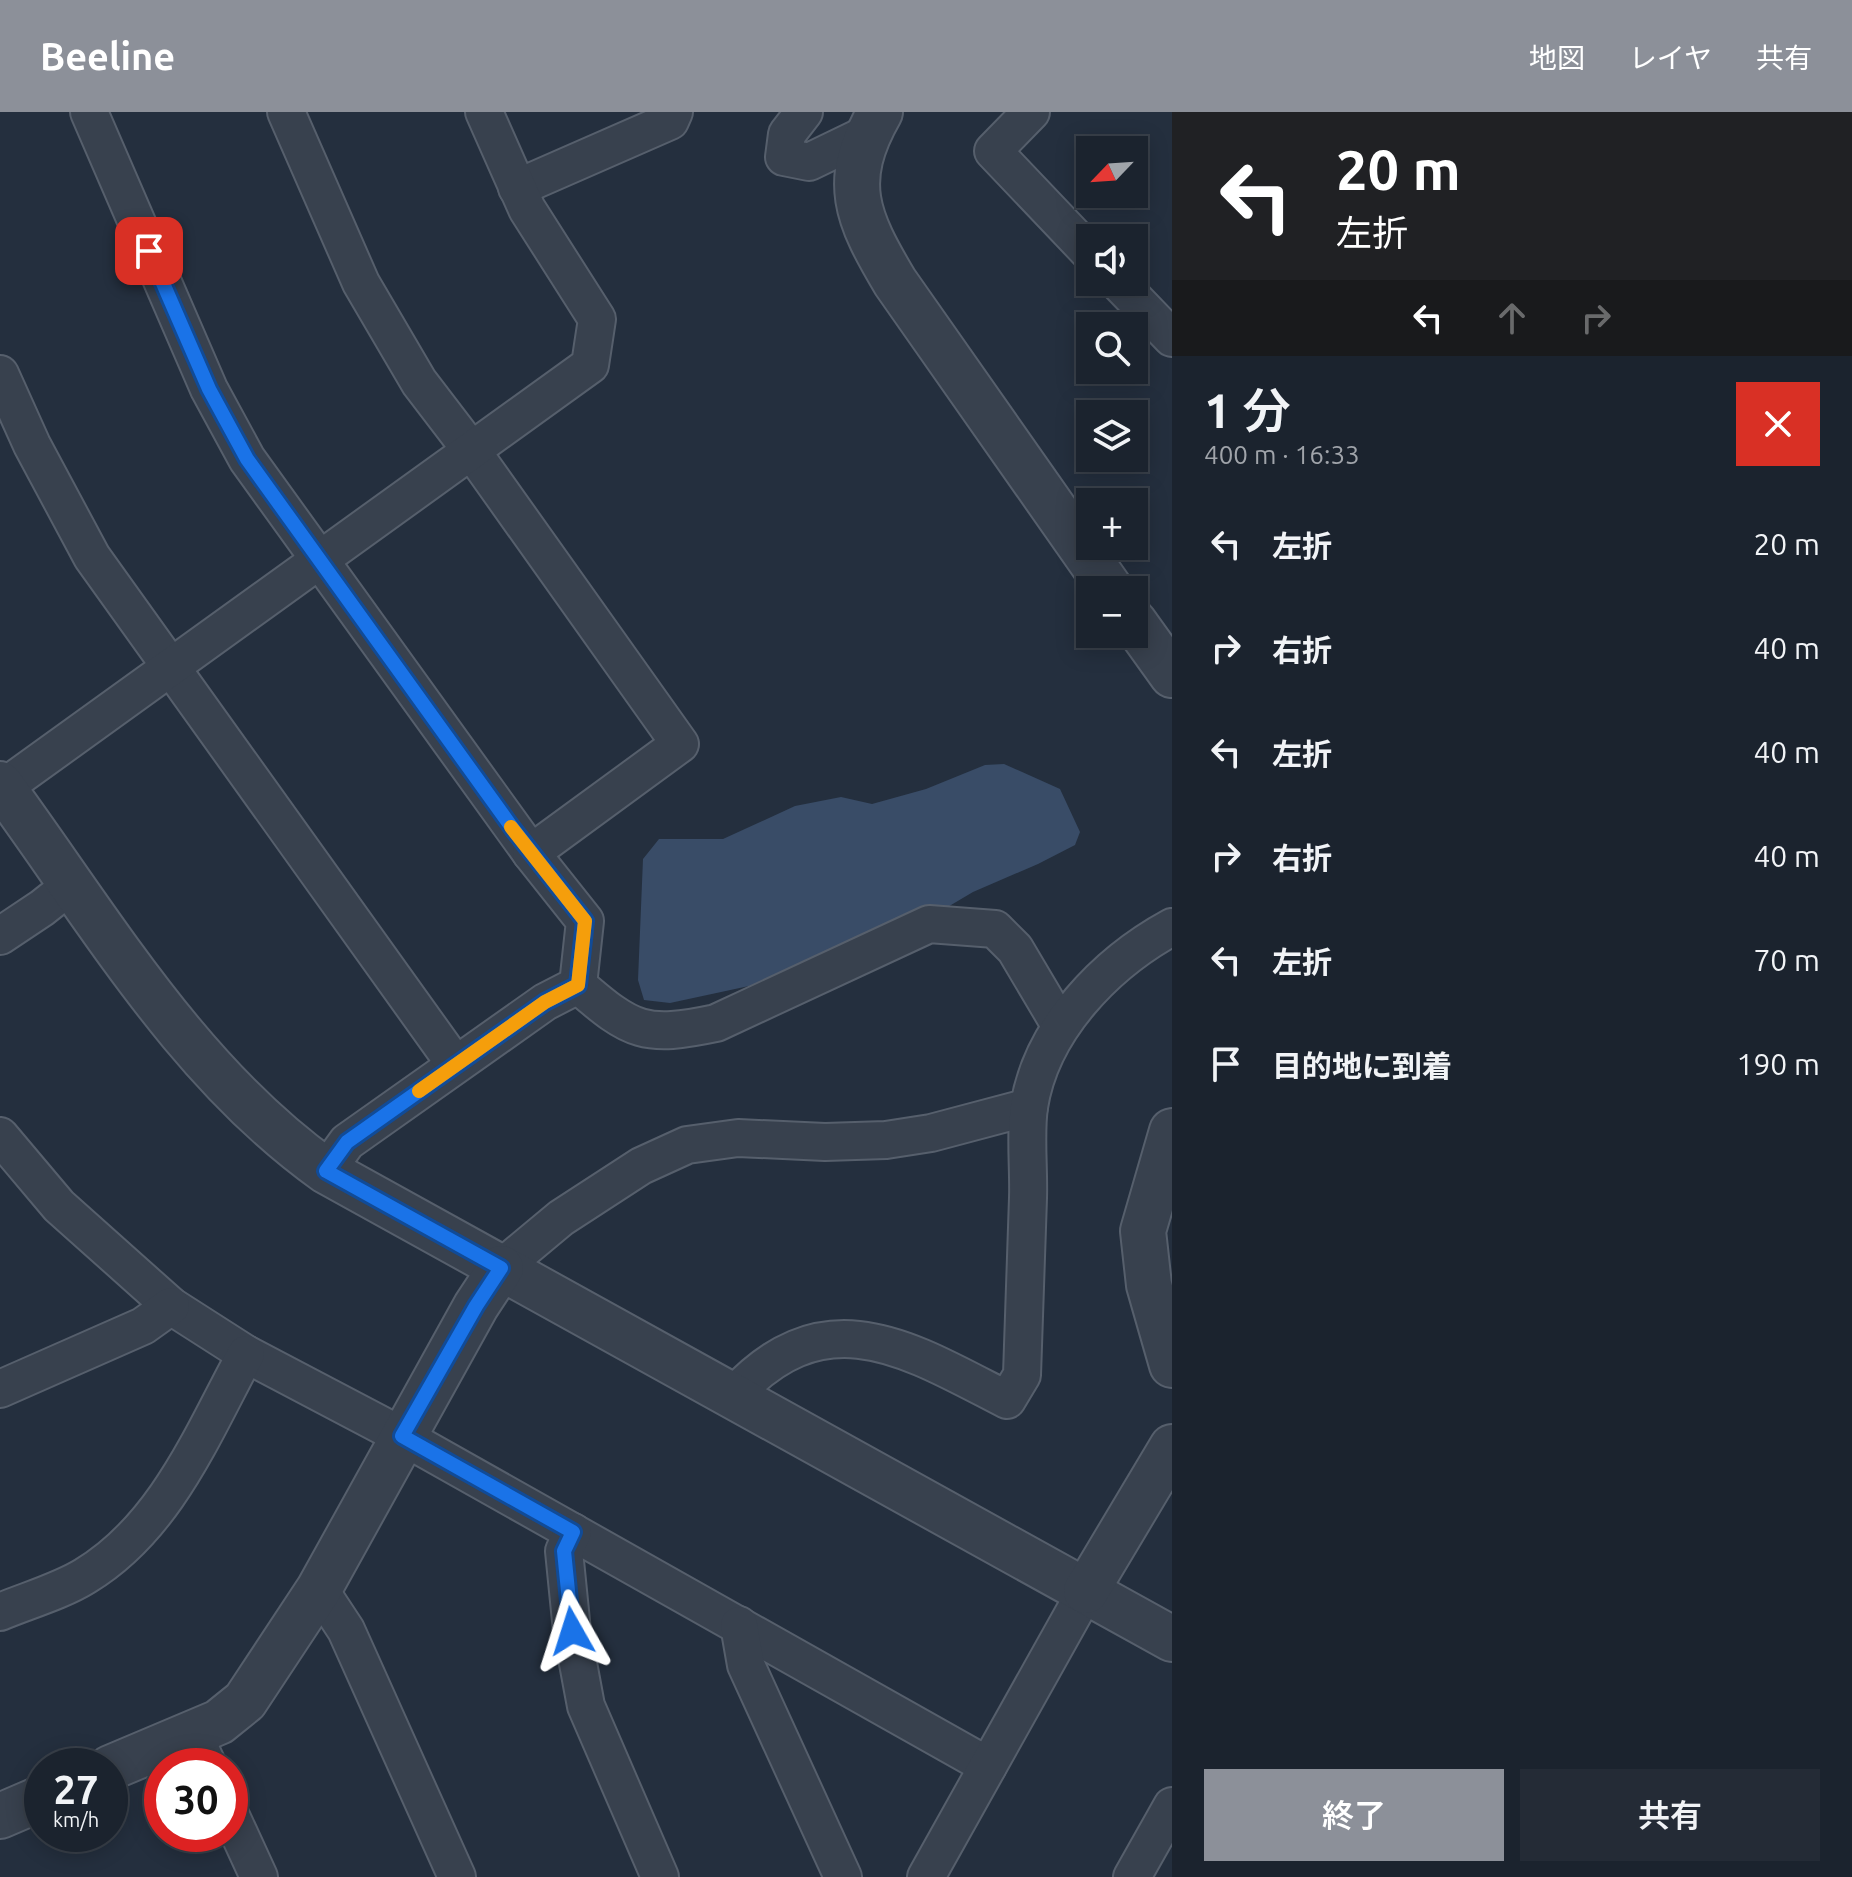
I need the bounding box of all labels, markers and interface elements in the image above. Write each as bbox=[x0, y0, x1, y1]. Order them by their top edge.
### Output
text: Beeline bbox=[40, 35, 175, 77]
text: 地図 bbox=[1529, 42, 1585, 73]
text: レイヤ bbox=[1629, 42, 1712, 73]
text: 共有 bbox=[1756, 42, 1812, 73]
north arrow bbox=[1076, 136, 1148, 208]
map controls bbox=[1076, 136, 1148, 648]
text: 20 m bbox=[1336, 138, 1461, 201]
icon: left bbox=[1204, 144, 1308, 248]
text: 左折 bbox=[1336, 212, 1408, 253]
pin bbox=[115, 217, 183, 285]
button: sound bbox=[1076, 224, 1148, 296]
icon: arrive bbox=[127, 229, 171, 273]
icon: left bbox=[1406, 296, 1450, 340]
icon: ahead bbox=[1490, 296, 1534, 340]
icon: right bbox=[1574, 296, 1618, 340]
button: search bbox=[1076, 312, 1148, 384]
button: close bbox=[1736, 382, 1820, 466]
text: 1 分 bbox=[1204, 383, 1290, 437]
button: layers bbox=[1076, 400, 1148, 472]
text: 400 m · 16:33 bbox=[1204, 440, 1360, 469]
button: + bbox=[1076, 488, 1148, 560]
icon: left bbox=[1204, 522, 1248, 566]
text: 20 m bbox=[1753, 527, 1820, 561]
text: 左折 bbox=[1272, 529, 1332, 563]
button: − bbox=[1076, 576, 1148, 648]
icon: right bbox=[1204, 626, 1248, 670]
text: 40 m bbox=[1753, 631, 1820, 665]
text: 右折 bbox=[1272, 633, 1332, 667]
icon: left bbox=[1204, 730, 1248, 774]
text: 40 m bbox=[1753, 735, 1820, 769]
text: 左折 bbox=[1272, 737, 1332, 771]
icon: right bbox=[1204, 834, 1248, 878]
text: 40 m bbox=[1753, 839, 1820, 873]
text: 右折 bbox=[1272, 841, 1332, 875]
icon: left bbox=[1204, 938, 1248, 982]
text: 70 m bbox=[1753, 943, 1820, 977]
text: 左折 bbox=[1272, 945, 1332, 979]
icon: arrive bbox=[1204, 1042, 1248, 1086]
text: 190 m bbox=[1736, 1047, 1820, 1081]
text: 目的地に到着 bbox=[1272, 1049, 1452, 1083]
position arrow bbox=[530, 1589, 614, 1673]
speed limit sign: 30 bbox=[144, 1748, 248, 1852]
text: 27 bbox=[53, 1767, 99, 1812]
button: 終了 bbox=[1204, 1769, 1504, 1861]
button: 共有 bbox=[1520, 1769, 1820, 1861]
text: km/h bbox=[53, 1808, 99, 1831]

